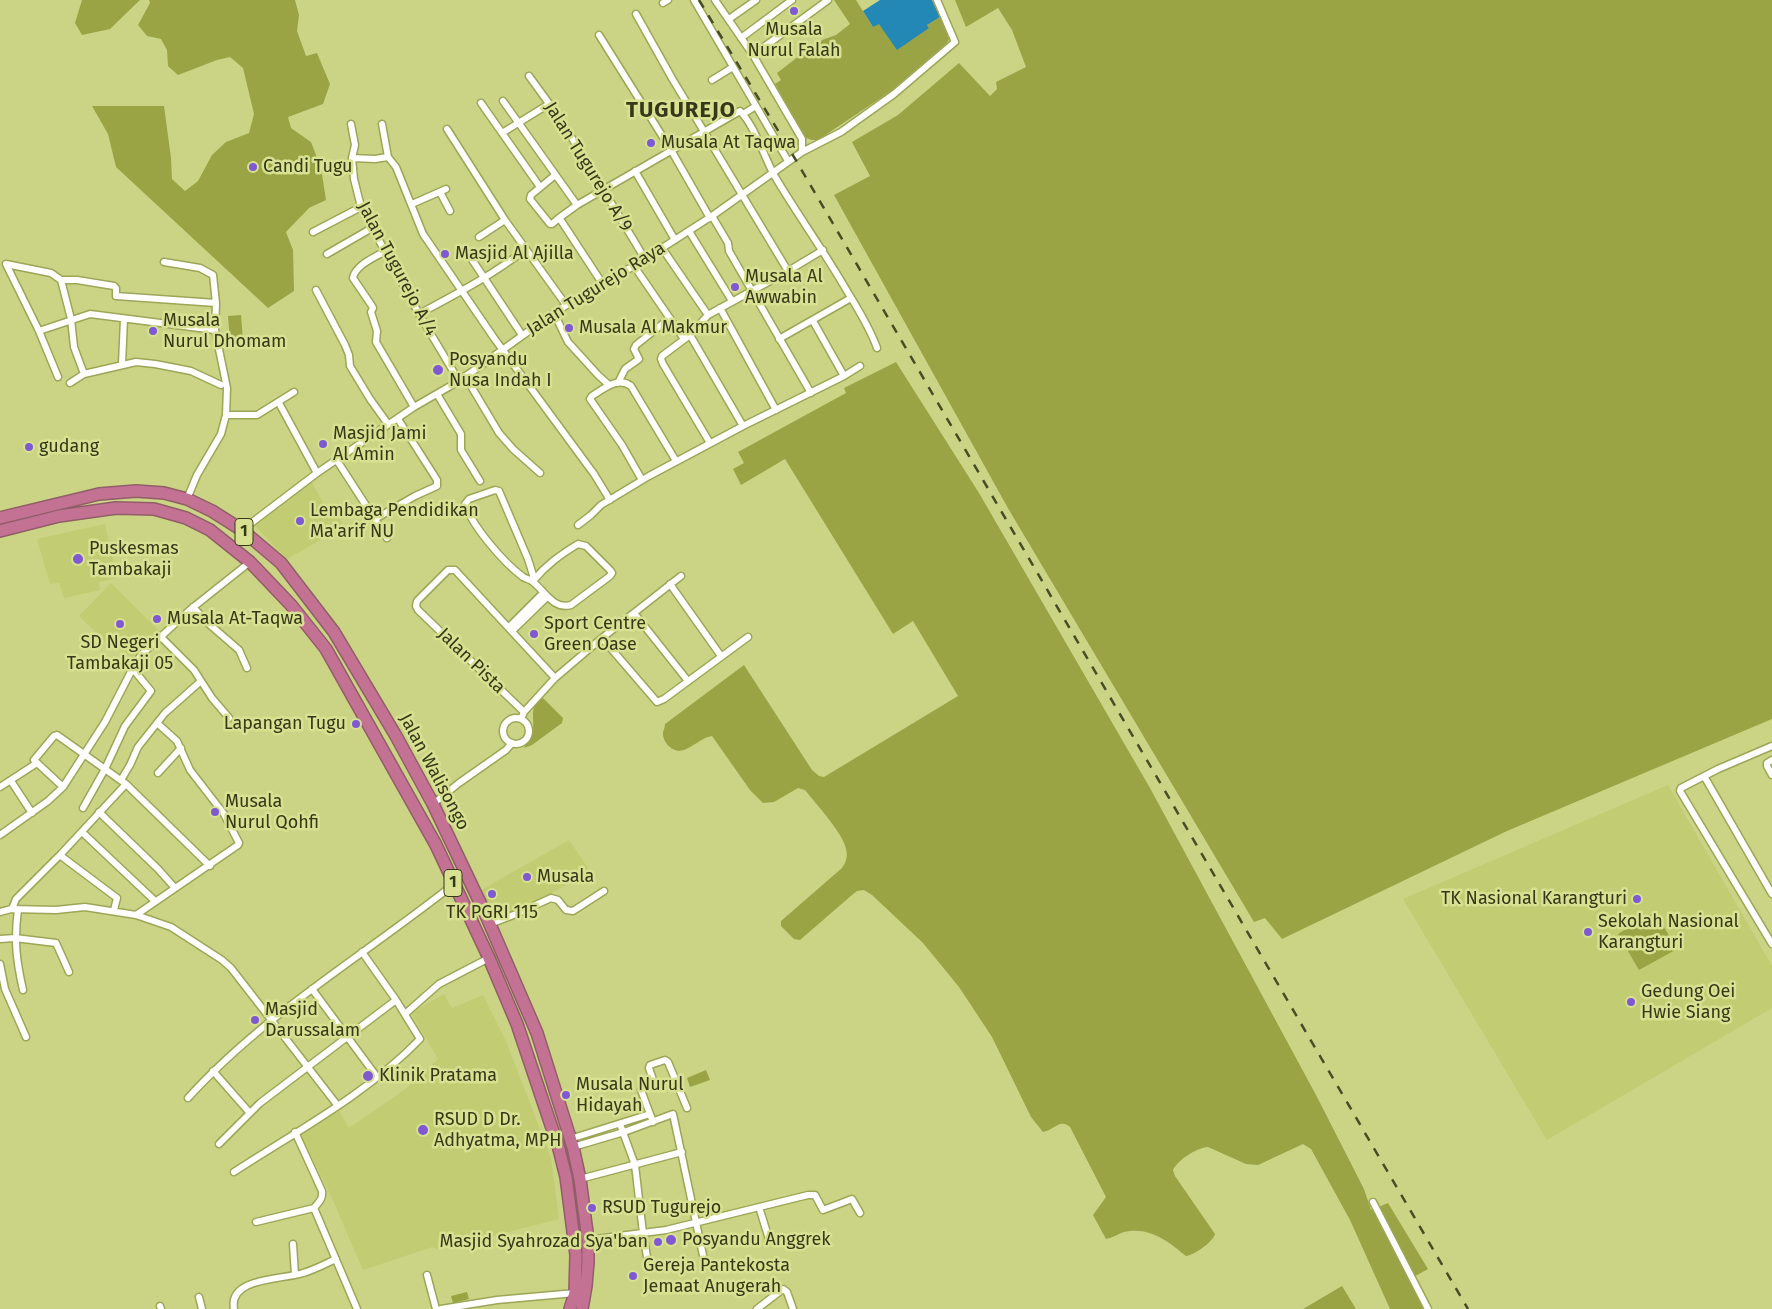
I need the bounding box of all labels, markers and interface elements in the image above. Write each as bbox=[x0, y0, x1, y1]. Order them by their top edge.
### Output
marker: Musala Nurul Falah bbox=[788, 5, 800, 17]
place label: Musala Nurul Falah bbox=[747, 19, 841, 62]
street label: Jalan Tugurejo A/9 bbox=[539, 98, 637, 236]
district label: TUGUREJO bbox=[625, 98, 737, 124]
place label: Musala At Taqwa bbox=[661, 132, 796, 154]
marker: Musala At Taqwa bbox=[645, 137, 657, 149]
place label: Candi Tugu bbox=[263, 156, 353, 178]
marker: Candi Tugu bbox=[247, 161, 259, 173]
street label: Jalan Tugurejo A/4 bbox=[352, 198, 442, 340]
street label: Jalan Tugurejo Raya bbox=[523, 238, 669, 340]
place label: Masjid Al Ajilla bbox=[455, 243, 574, 265]
marker: Masjid Al Ajilla bbox=[439, 248, 451, 260]
place label: Musala Al Awwabin bbox=[745, 266, 823, 308]
marker: Musala Al Awwabin bbox=[729, 281, 741, 293]
place label: Musala Nurul Dhomam bbox=[163, 310, 287, 352]
place label: Musala Al Makmur bbox=[579, 317, 727, 339]
marker: Musala Al Makmur bbox=[563, 322, 575, 334]
marker: Musala Nurul Dhomam bbox=[147, 325, 159, 337]
place label: Posyandu Nusa Indah I bbox=[449, 349, 552, 392]
marker: Posyandu Nusa Indah I bbox=[431, 363, 445, 377]
place label: Masjid Jami Al Amin bbox=[333, 423, 426, 466]
place label: gudang bbox=[39, 436, 99, 458]
marker: Masjid Jami Al Amin bbox=[317, 438, 329, 450]
marker: gudang bbox=[23, 441, 35, 453]
place label: Lembaga Pendidikan Ma'arif NU bbox=[310, 500, 479, 542]
marker: Lembaga Pendidikan Ma'arif NU bbox=[294, 515, 306, 527]
road number: 1 bbox=[235, 518, 253, 546]
place label: Puskesmas Tambakaji bbox=[89, 538, 179, 580]
marker: Puskesmas Tambakaji bbox=[71, 552, 85, 566]
place label: Musala At-Taqwa bbox=[167, 608, 303, 630]
marker: Musala At-Taqwa bbox=[151, 613, 163, 625]
place label: Sport Centre Green Oase bbox=[544, 613, 646, 656]
marker: SD Negeri Tambakaji 05 bbox=[114, 618, 126, 630]
street label: Jalan Pista bbox=[433, 624, 509, 698]
marker: Sport Centre Green Oase bbox=[528, 628, 540, 640]
place label: SD Negeri Tambakaji 05 bbox=[67, 632, 173, 674]
street label: Jalan Walisongo bbox=[394, 710, 474, 834]
place label: Lapangan Tugu bbox=[224, 713, 346, 735]
marker: Lapangan Tugu bbox=[350, 718, 362, 730]
place label: Musala Nurul Qohfi bbox=[225, 791, 319, 834]
marker: Musala Nurul Qohfi bbox=[209, 806, 221, 818]
place label: Musala bbox=[537, 866, 594, 888]
road number: 1 bbox=[444, 870, 462, 896]
marker: Musala bbox=[521, 871, 533, 883]
marker: TK PGRI 115 bbox=[486, 888, 498, 900]
place label: TK Nasional Karangturi bbox=[1441, 888, 1627, 910]
marker: TK Nasional Karangturi bbox=[1631, 893, 1643, 905]
place label: TK PGRI 115 bbox=[446, 902, 538, 924]
place label: Sekolah Nasional Karangturi bbox=[1598, 911, 1739, 954]
marker: Sekolah Nasional Karangturi bbox=[1582, 926, 1594, 938]
place label: Gedung Oei Hwie Siang bbox=[1641, 981, 1735, 1024]
marker: Gedung Oei Hwie Siang bbox=[1625, 996, 1637, 1008]
place label: Masjid Darussalam bbox=[265, 999, 360, 1042]
marker: Masjid Darussalam bbox=[249, 1014, 261, 1026]
place label: Klinik Pratama bbox=[379, 1065, 497, 1087]
marker: Klinik Pratama bbox=[361, 1069, 375, 1083]
place label: Musala Nurul Hidayah bbox=[576, 1074, 684, 1116]
marker: Musala Nurul Hidayah bbox=[560, 1089, 572, 1101]
place label: RSUD D Dr. Adhyatma, MPH bbox=[434, 1109, 561, 1152]
marker: RSUD D Dr. Adhyatma, MPH bbox=[416, 1123, 430, 1137]
place label: RSUD Tugurejo bbox=[602, 1197, 721, 1219]
marker: RSUD Tugurejo bbox=[586, 1202, 598, 1214]
place label: Posyandu Anggrek bbox=[682, 1229, 830, 1251]
place label: Masjid Syahrozad Sya'ban bbox=[439, 1231, 648, 1253]
marker: Posyandu Anggrek bbox=[664, 1233, 678, 1247]
marker: Masjid Syahrozad Sya'ban bbox=[652, 1236, 664, 1248]
place label: Gereja Pantekosta Jemaat Anugerah bbox=[643, 1255, 790, 1298]
marker: Gereja Pantekosta Jemaat Anugerah bbox=[627, 1270, 639, 1282]

